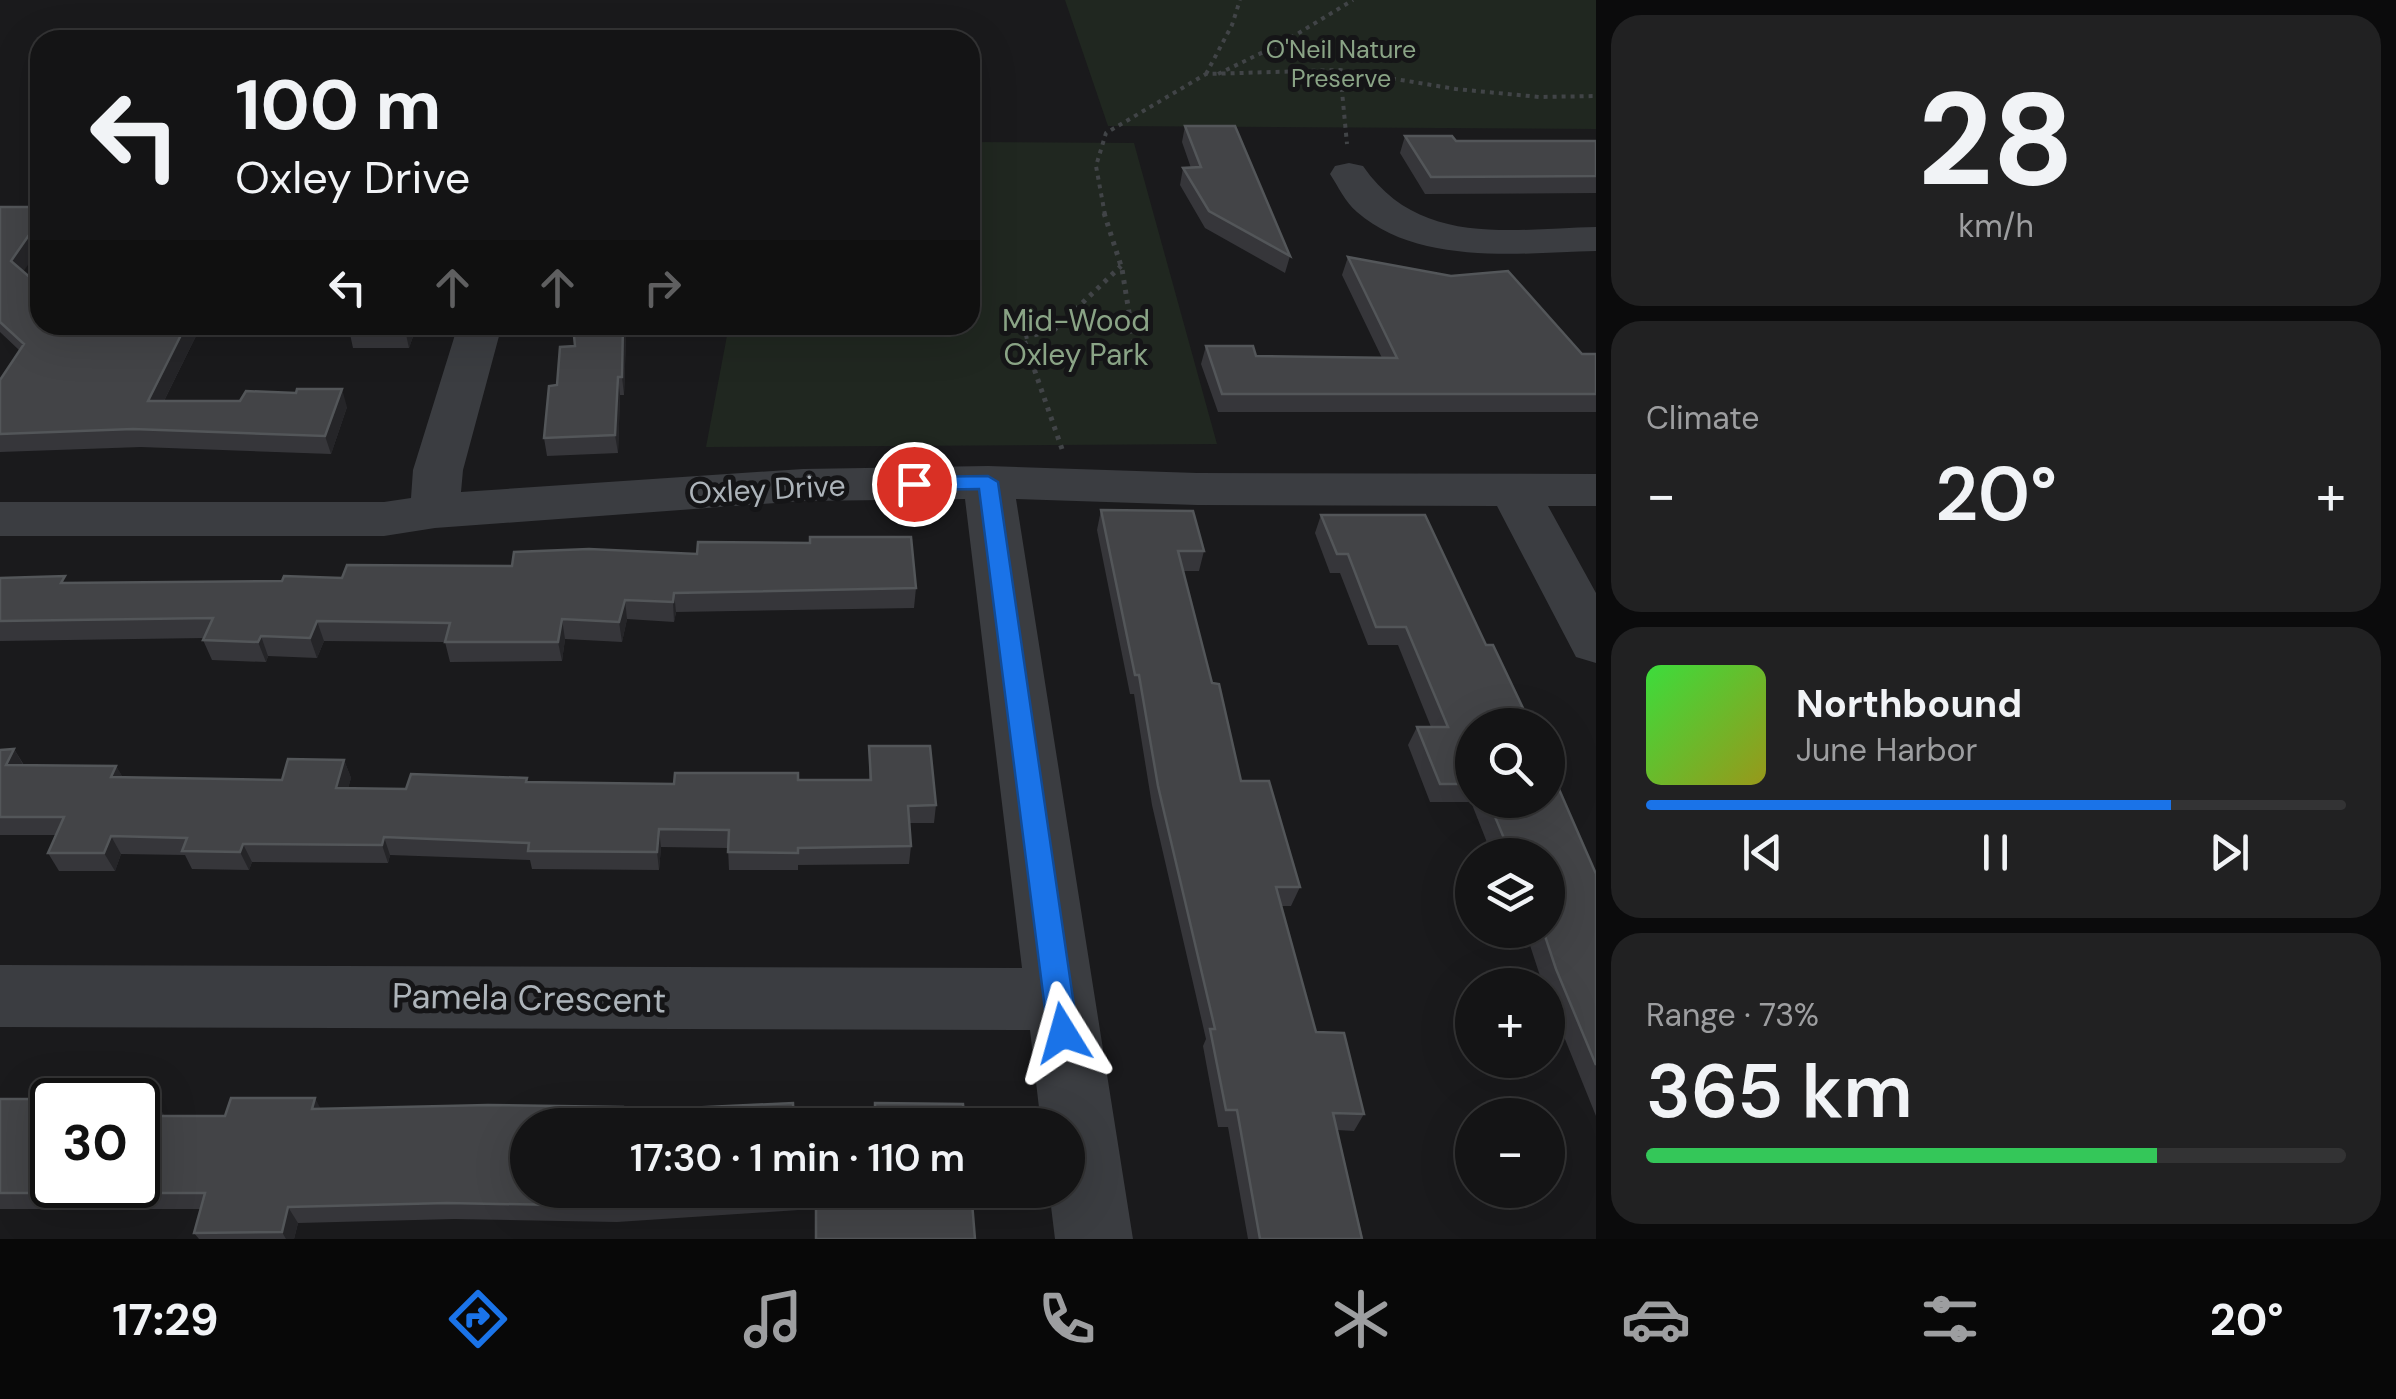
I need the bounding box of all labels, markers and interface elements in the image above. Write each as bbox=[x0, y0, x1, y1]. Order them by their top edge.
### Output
park label: O'Neil Nature Preserve bbox=[1266, 33, 1416, 95]
text: 28 bbox=[1918, 55, 2074, 224]
text: 100 m bbox=[235, 60, 441, 151]
icon: left bbox=[70, 70, 200, 200]
text: Oxley Drive bbox=[235, 148, 470, 207]
text: km/h bbox=[1958, 205, 2034, 247]
icon: left bbox=[320, 260, 375, 315]
icon: ahead bbox=[425, 260, 480, 315]
icon: ahead bbox=[530, 260, 585, 315]
icon: right bbox=[635, 260, 690, 315]
park label: Mid-Wood Oxley Park bbox=[1002, 301, 1150, 374]
text: Climate bbox=[1646, 397, 1760, 439]
pin bbox=[872, 442, 957, 527]
text: 20° bbox=[1935, 446, 2057, 543]
icon: arrive bbox=[887, 457, 942, 512]
text: − bbox=[1646, 459, 1676, 531]
text: + bbox=[2316, 459, 2346, 531]
street label: Oxley Drive bbox=[688, 465, 846, 513]
text: Northbound bbox=[1796, 679, 2022, 729]
map controls bbox=[1455, 708, 1565, 1208]
button: search bbox=[1455, 708, 1565, 818]
text: June Harbor bbox=[1796, 729, 1977, 771]
icon: previous bbox=[1735, 825, 1790, 880]
icon: pause bbox=[1968, 825, 2023, 880]
icon: next bbox=[2202, 825, 2257, 880]
button: layers bbox=[1455, 838, 1565, 948]
button: + bbox=[1455, 968, 1565, 1078]
street label: Pamela Crescent bbox=[391, 973, 667, 1023]
position arrow bbox=[1011, 981, 1115, 1085]
text: Range · 73% bbox=[1646, 994, 1819, 1036]
text: 365 km bbox=[1646, 1043, 1913, 1140]
speed limit sign: 30 bbox=[30, 1078, 160, 1208]
button: − bbox=[1455, 1098, 1565, 1208]
text: 17:30 · 1 min · 110 m bbox=[630, 1133, 965, 1183]
icon: directions bbox=[443, 1284, 513, 1354]
icon: music bbox=[738, 1284, 808, 1354]
icon: phone bbox=[1032, 1284, 1102, 1354]
icon: climate bbox=[1326, 1284, 1396, 1354]
icon: car bbox=[1621, 1284, 1691, 1354]
icon: filters bbox=[1915, 1284, 1985, 1354]
text: 17:29 bbox=[112, 1290, 219, 1349]
text: 20° bbox=[2210, 1290, 2284, 1349]

